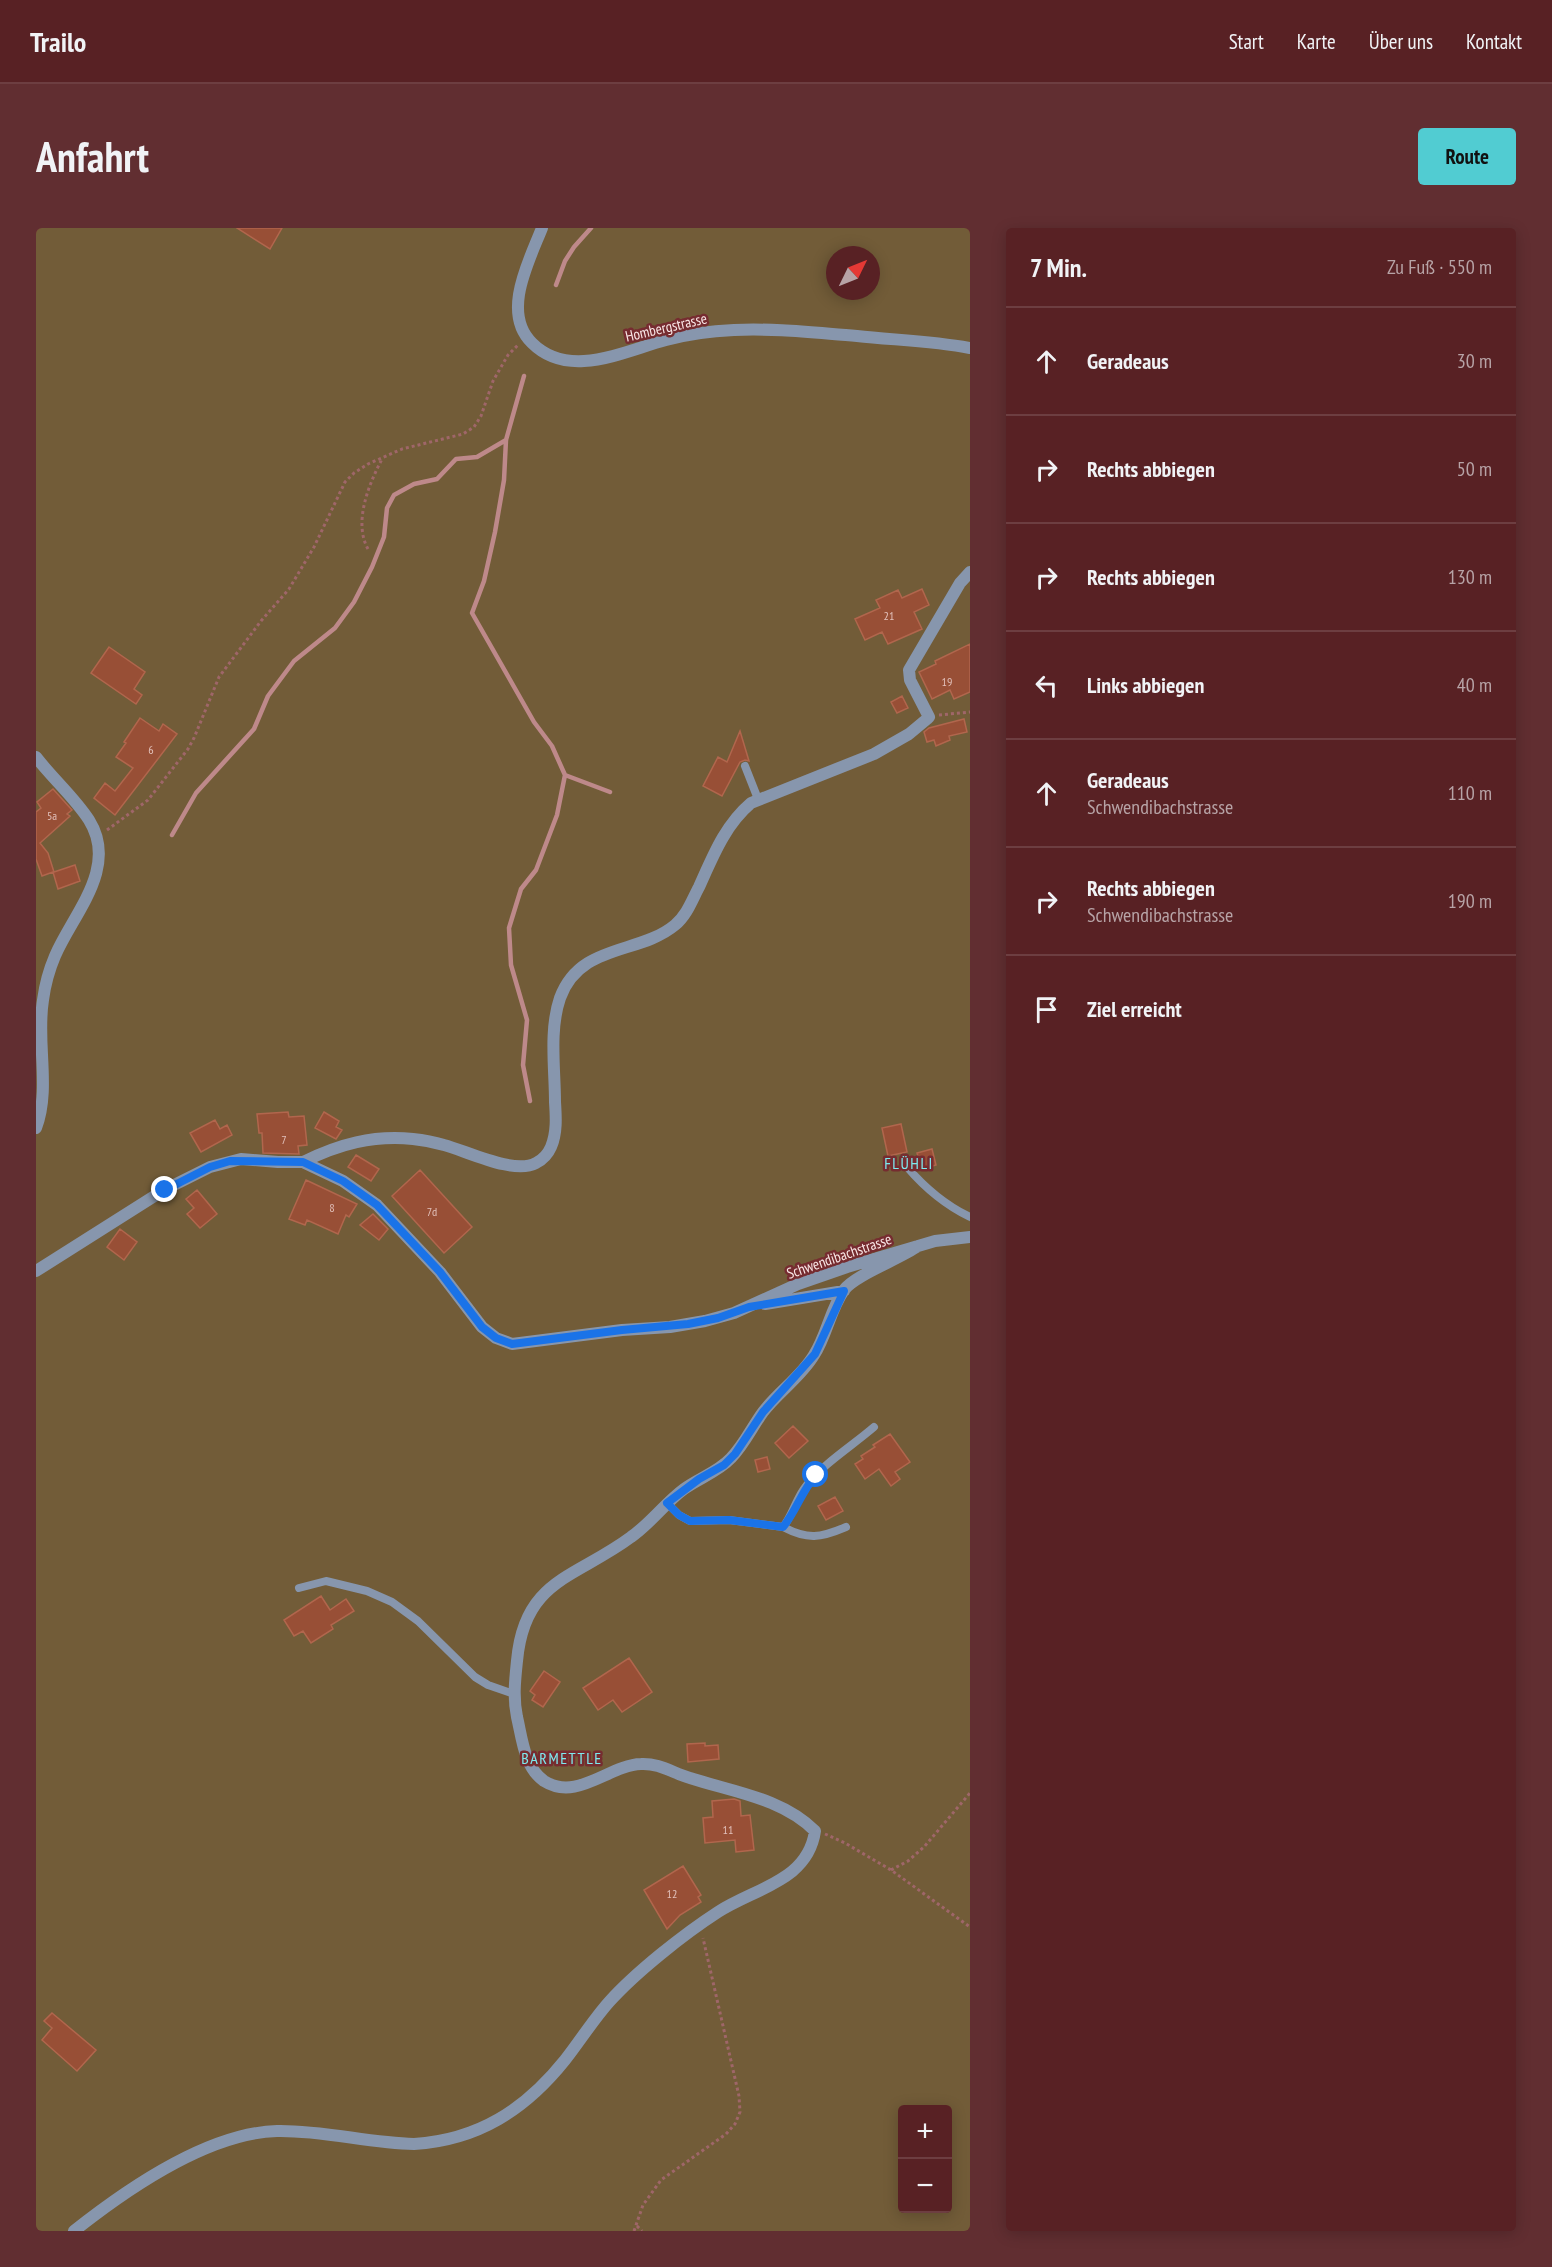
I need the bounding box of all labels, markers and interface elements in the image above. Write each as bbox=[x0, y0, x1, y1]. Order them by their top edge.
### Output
text: Trailo bbox=[30, 23, 86, 60]
text: Start bbox=[1229, 28, 1264, 55]
text: Karte bbox=[1297, 28, 1336, 55]
text: Über uns bbox=[1369, 28, 1433, 55]
text: Kontakt bbox=[1466, 28, 1522, 55]
button: Route bbox=[1418, 128, 1516, 185]
text: Anfahrt bbox=[36, 129, 149, 184]
north arrow bbox=[826, 246, 880, 300]
text: 7 Min. bbox=[1030, 251, 1087, 284]
text: Zu Fuß · 550 m bbox=[1387, 254, 1492, 280]
street label: Hombergstrasse bbox=[623, 308, 709, 346]
icon: ahead bbox=[1030, 345, 1063, 378]
text: Geradeaus bbox=[1087, 347, 1169, 375]
text: 30 m bbox=[1457, 348, 1492, 374]
icon: right bbox=[1030, 453, 1063, 486]
text: Rechts abbiegen bbox=[1087, 455, 1215, 483]
text: 50 m bbox=[1457, 456, 1492, 482]
icon: right bbox=[1030, 561, 1063, 594]
text: Rechts abbiegen bbox=[1087, 563, 1215, 591]
text: 130 m bbox=[1448, 564, 1492, 590]
house number: 21 bbox=[884, 608, 894, 623]
icon: left bbox=[1030, 669, 1063, 702]
text: Links abbiegen bbox=[1087, 671, 1204, 699]
text: 40 m bbox=[1457, 672, 1492, 698]
house number: 19 bbox=[942, 674, 952, 689]
house number: 6 bbox=[148, 742, 154, 757]
text: Geradeaus bbox=[1087, 766, 1169, 794]
icon: ahead bbox=[1030, 777, 1063, 810]
text: 110 m bbox=[1448, 780, 1492, 806]
text: Schwendibachstrasse bbox=[1087, 794, 1233, 820]
house number: 5a bbox=[47, 808, 57, 823]
text: Rechts abbiegen bbox=[1087, 874, 1215, 902]
icon: right bbox=[1030, 885, 1063, 918]
text: 190 m bbox=[1448, 888, 1492, 914]
text: Schwendibachstrasse bbox=[1087, 902, 1233, 928]
icon: arrive bbox=[1030, 993, 1063, 1026]
text: Ziel erreicht bbox=[1087, 995, 1182, 1023]
house number: 7 bbox=[281, 1132, 287, 1147]
district label: FLÜHLI bbox=[884, 1153, 934, 1173]
route end bbox=[151, 1176, 177, 1202]
house number: 8 bbox=[329, 1200, 335, 1215]
house number: 7d bbox=[427, 1204, 437, 1219]
street label: Schwendibachstrasse bbox=[784, 1229, 894, 1283]
route start bbox=[802, 1461, 828, 1487]
district label: BARMETTLE bbox=[521, 1748, 603, 1768]
house number: 11 bbox=[723, 1822, 733, 1837]
house number: 12 bbox=[667, 1886, 677, 1901]
map controls bbox=[898, 2105, 952, 2213]
button: + bbox=[898, 2105, 952, 2159]
button: − bbox=[898, 2159, 952, 2213]

